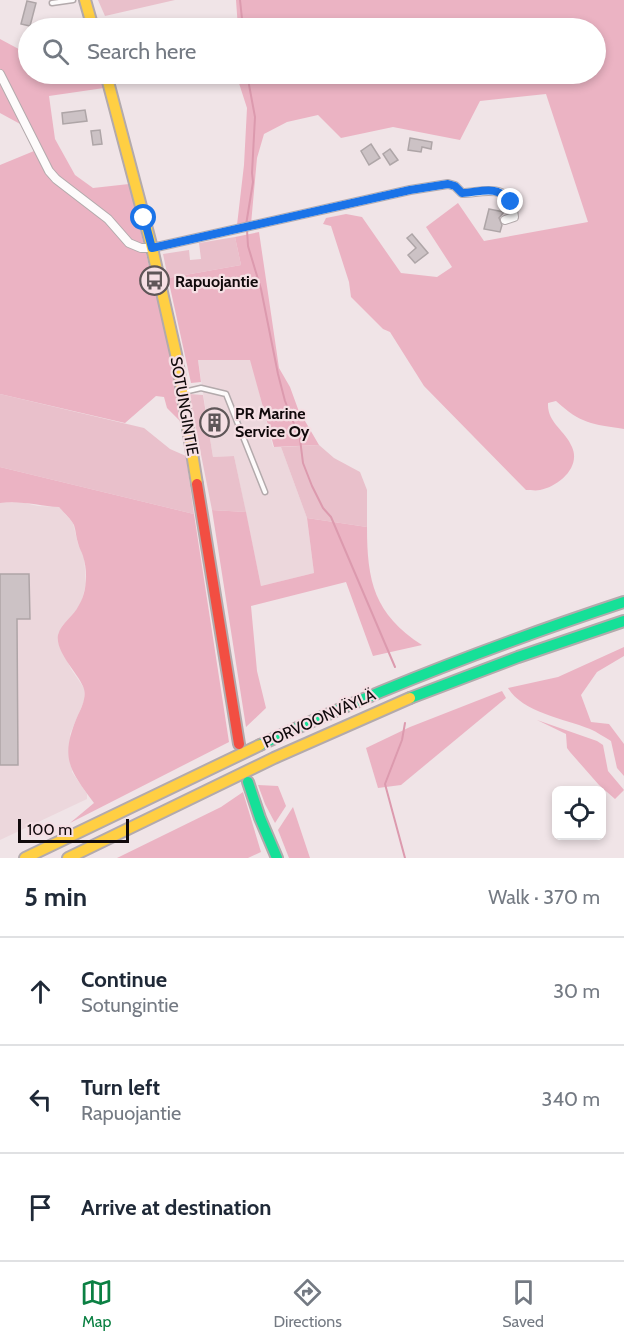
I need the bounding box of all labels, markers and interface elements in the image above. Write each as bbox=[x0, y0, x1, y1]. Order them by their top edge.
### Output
search box bbox=[18, 18, 606, 84]
icon: search bbox=[39, 35, 72, 68]
text: Search here bbox=[87, 38, 196, 65]
route end bbox=[497, 188, 523, 214]
route start bbox=[130, 204, 156, 230]
bus stop icon: Rapuojantie bbox=[138, 265, 170, 297]
place label: Rapuojantie bbox=[175, 272, 258, 291]
street label: SOTUNGINTIE bbox=[166, 355, 203, 457]
place label: PR Marine Service Oy bbox=[235, 404, 310, 441]
building icon: PR Marine Service Oy bbox=[198, 406, 230, 438]
street label: PORVOONVÄYLÄ bbox=[260, 685, 379, 752]
map controls bbox=[552, 786, 606, 840]
button: locate bbox=[552, 786, 606, 840]
scale bar bbox=[18, 816, 129, 844]
text: 100 m bbox=[27, 820, 72, 839]
text: 5 min bbox=[24, 881, 87, 913]
text: Walk · 370 m bbox=[488, 885, 600, 909]
text: Continue bbox=[81, 966, 167, 993]
icon: ahead bbox=[24, 975, 57, 1008]
text: 30 m bbox=[553, 979, 600, 1003]
text: Sotungintie bbox=[81, 993, 179, 1017]
text: Turn left bbox=[81, 1074, 160, 1101]
icon: left bbox=[24, 1083, 57, 1116]
text: 340 m bbox=[542, 1087, 600, 1111]
text: Rapuojantie bbox=[81, 1101, 181, 1125]
icon: arrive bbox=[24, 1191, 57, 1224]
text: Arrive at destination bbox=[81, 1194, 271, 1221]
tab: Map bbox=[80, 1276, 113, 1331]
tab: Directions bbox=[274, 1276, 342, 1331]
tab: Saved bbox=[502, 1276, 544, 1331]

